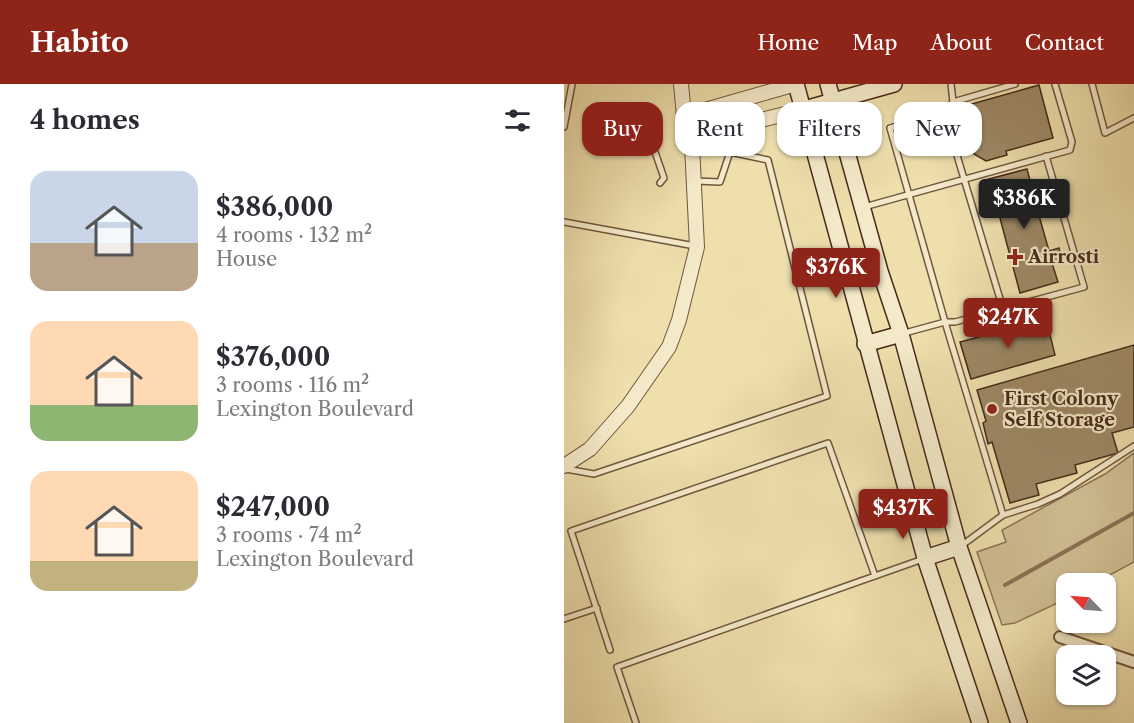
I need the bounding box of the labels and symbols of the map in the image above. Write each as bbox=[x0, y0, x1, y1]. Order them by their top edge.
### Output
pin: $386K bbox=[982, 179, 1066, 230]
place label: Airrosti bbox=[1027, 246, 1100, 268]
pin: $376K bbox=[794, 248, 878, 299]
marker: Airrosti bbox=[1006, 248, 1024, 266]
pin: $247K bbox=[966, 298, 1050, 349]
place label: First Colony Self Storage bbox=[1004, 388, 1119, 431]
marker: First Colony Self Storage bbox=[985, 402, 999, 416]
pin: $437K bbox=[861, 489, 945, 540]
north arrow bbox=[1056, 573, 1116, 633]

